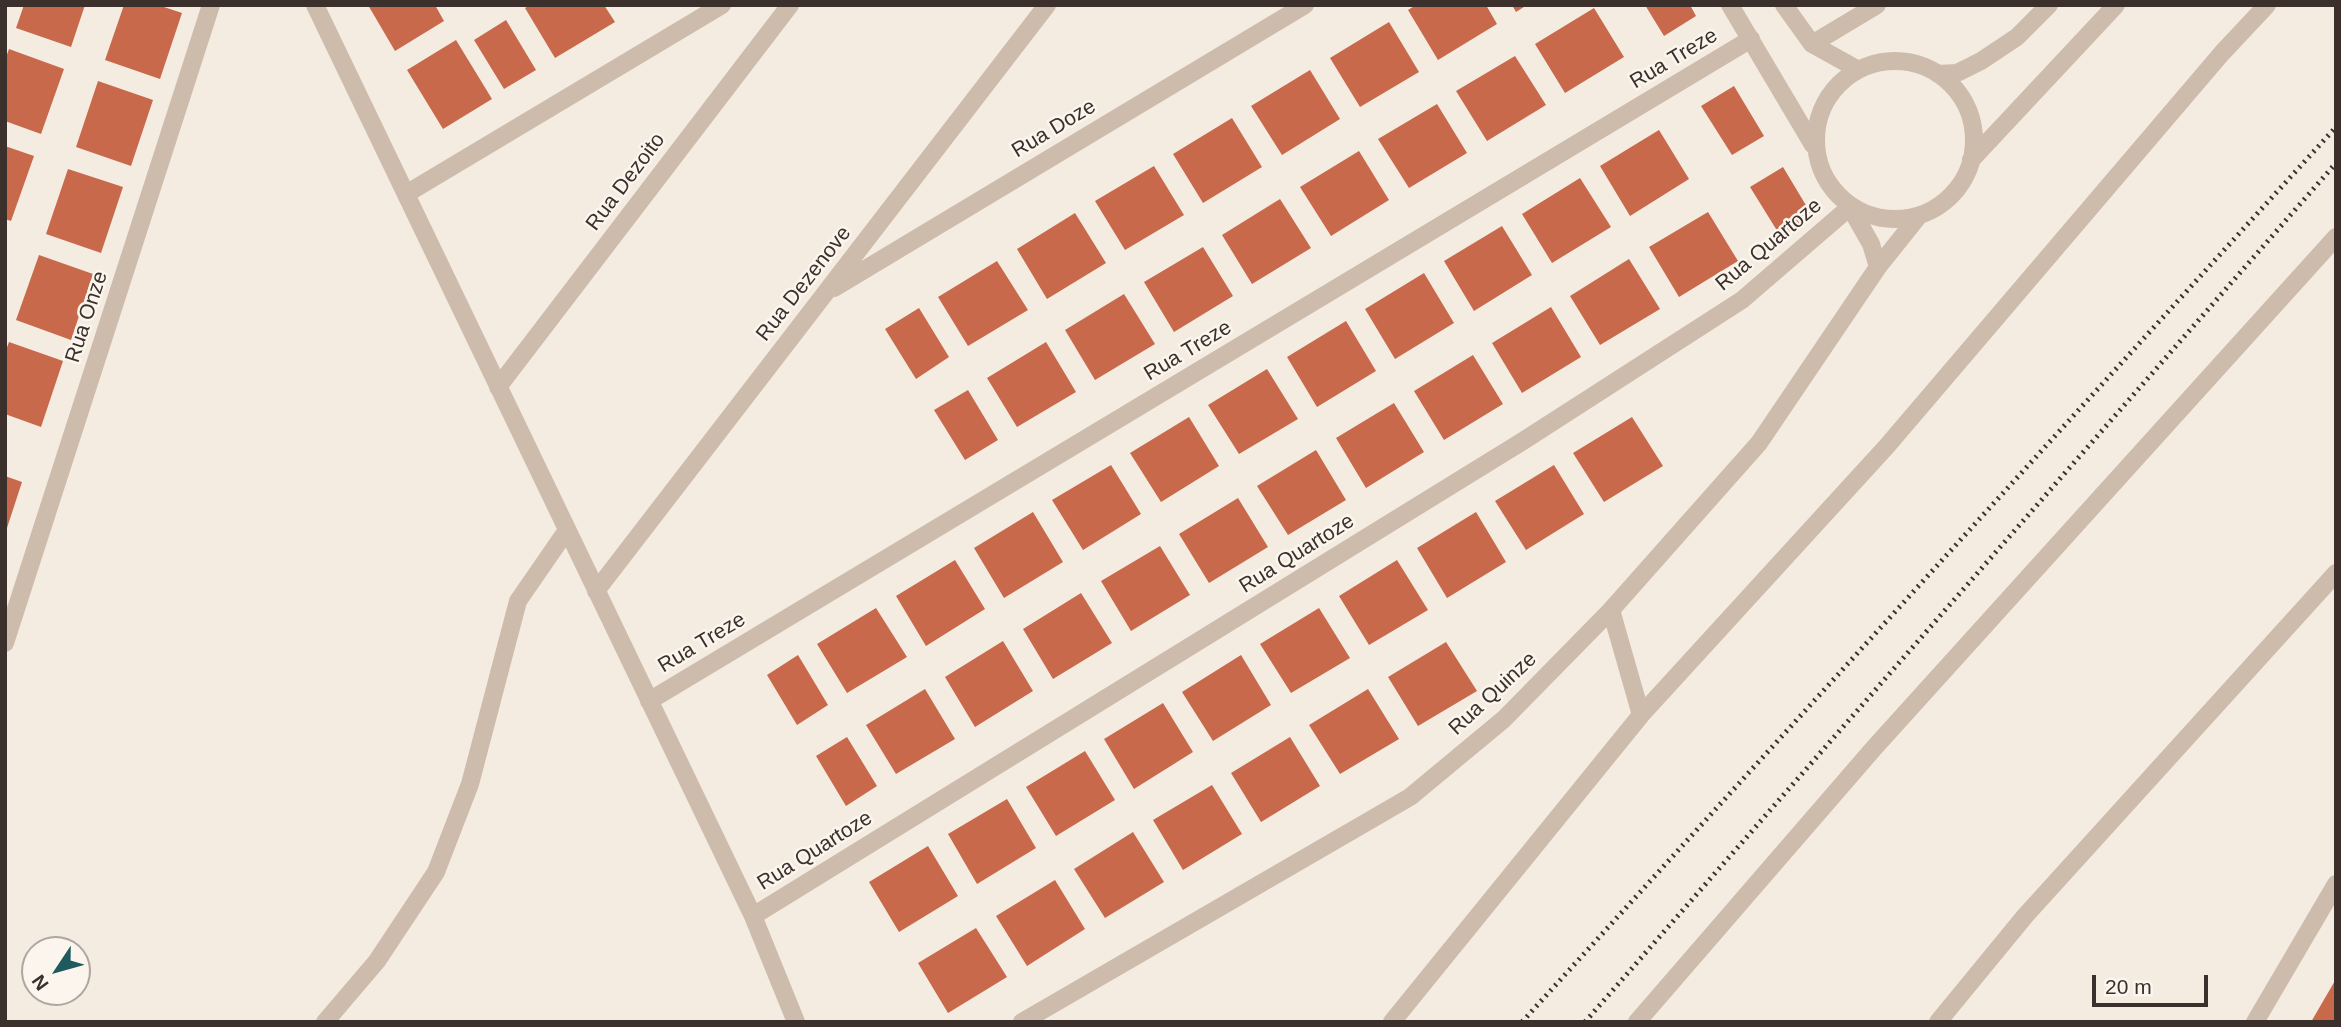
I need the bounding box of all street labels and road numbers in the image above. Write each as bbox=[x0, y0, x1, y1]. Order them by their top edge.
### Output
street label: Rua Treze bbox=[1626, 23, 1722, 95]
street label: Rua Doze bbox=[1007, 94, 1101, 164]
street label: Rua Dezoito bbox=[581, 128, 671, 236]
street label: Rua Quartoze bbox=[1711, 193, 1827, 297]
street label: Rua Dezenove bbox=[751, 222, 857, 346]
street label: Rua Onze bbox=[60, 268, 114, 366]
street label: Rua Treze bbox=[1140, 315, 1236, 387]
street label: Rua Quartoze bbox=[1235, 509, 1359, 599]
street label: Rua Treze bbox=[654, 607, 750, 679]
street label: Rua Quinze bbox=[1444, 647, 1542, 741]
street label: Rua Quartoze bbox=[753, 806, 877, 896]

